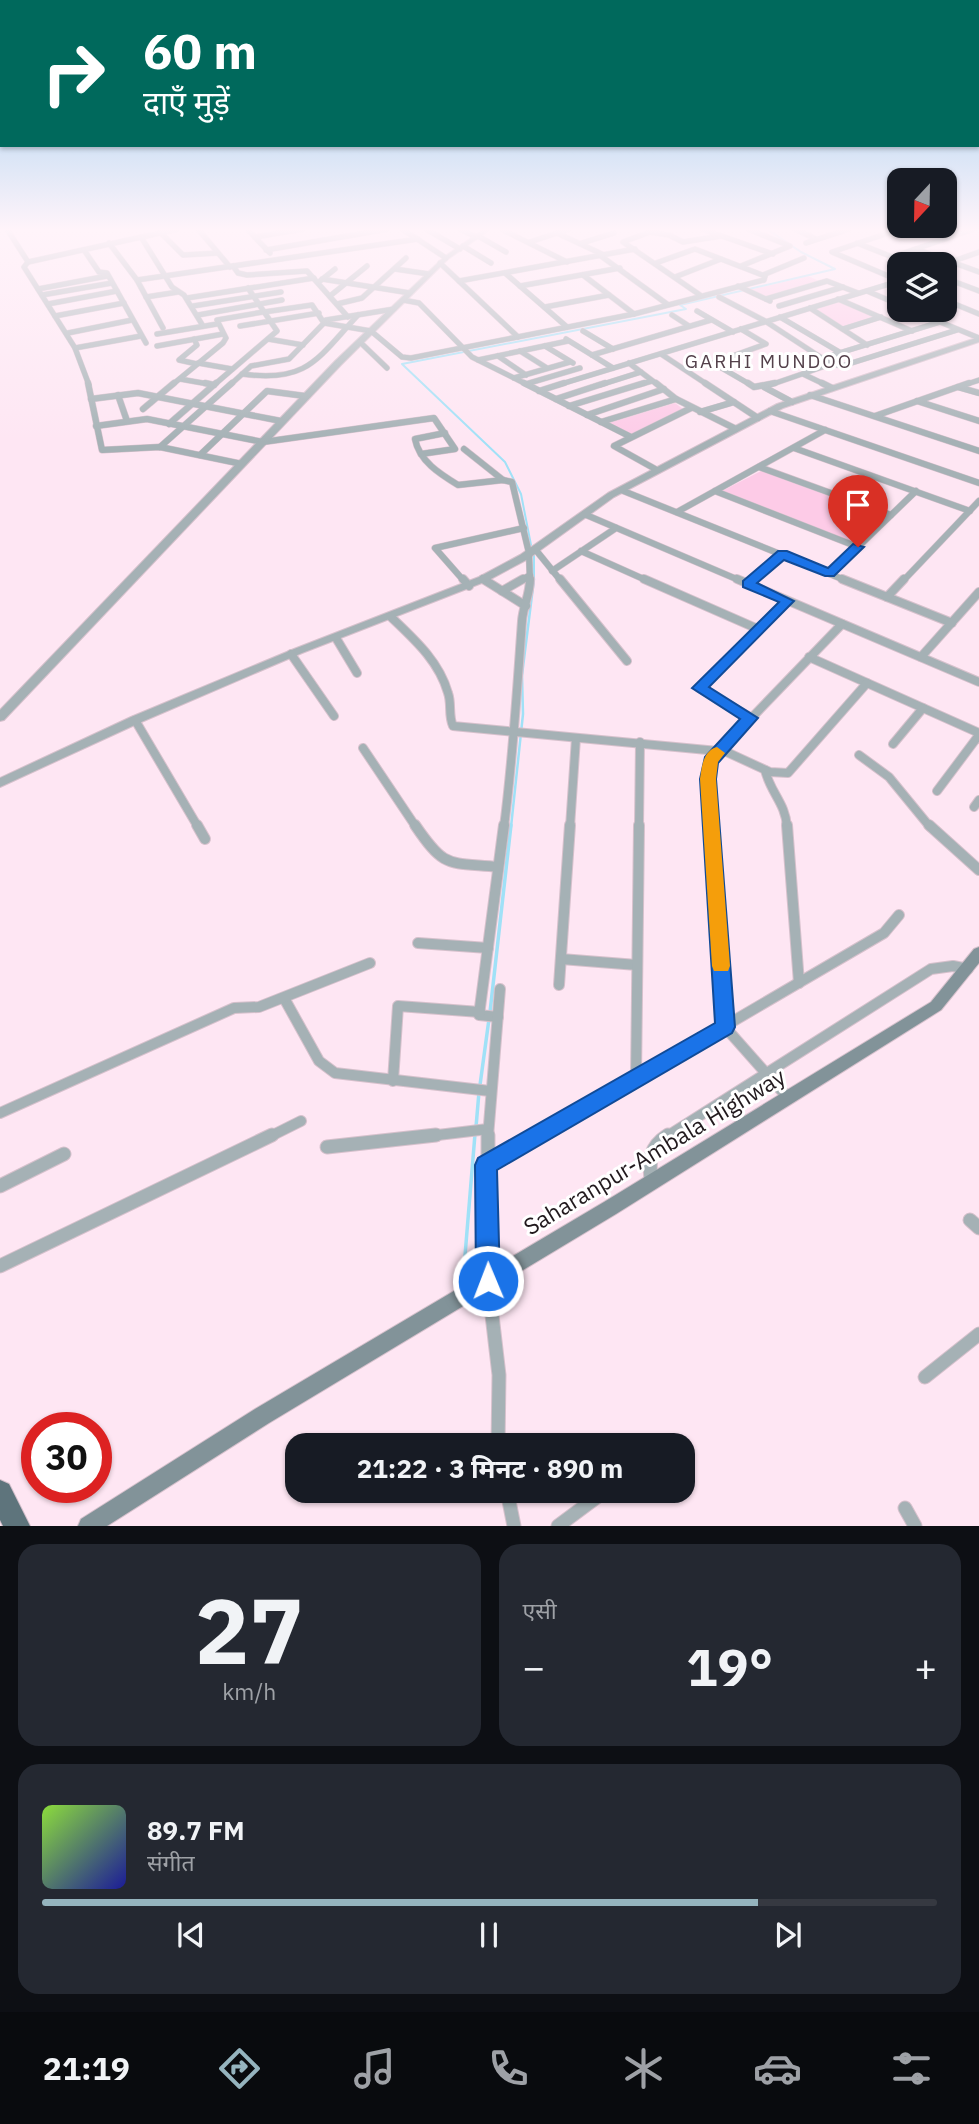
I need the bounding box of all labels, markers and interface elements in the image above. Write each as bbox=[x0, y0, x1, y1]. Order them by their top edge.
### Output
text: 60 m bbox=[143, 19, 257, 82]
icon: right bbox=[28, 28, 119, 119]
text: दाएँ मुड़ें bbox=[143, 81, 230, 123]
north arrow bbox=[887, 168, 957, 238]
map controls bbox=[887, 168, 957, 322]
button: layers bbox=[887, 252, 957, 322]
district label: GARHI MUNDOO bbox=[685, 349, 853, 373]
pin bbox=[828, 475, 888, 547]
icon: arrive bbox=[839, 486, 877, 524]
street label: Saharanpur-Ambala Highway bbox=[518, 1061, 791, 1241]
position arrow bbox=[451, 1244, 525, 1318]
speed limit sign: 30 bbox=[21, 1412, 112, 1503]
text: 21:22 · 3 मिनट · 890 m bbox=[357, 1451, 623, 1485]
text: 27 bbox=[195, 1571, 304, 1689]
text: एसी bbox=[523, 1595, 557, 1625]
text: 19° bbox=[686, 1633, 773, 1700]
text: − bbox=[523, 1642, 545, 1691]
text: + bbox=[914, 1642, 937, 1691]
text: km/h bbox=[222, 1676, 276, 1706]
text: 89.7 FM bbox=[147, 1813, 245, 1847]
text: संगीत bbox=[147, 1847, 195, 1877]
icon: previous bbox=[172, 1916, 210, 1954]
icon: pause bbox=[470, 1916, 508, 1954]
icon: next bbox=[769, 1916, 807, 1954]
icon: directions bbox=[215, 2044, 264, 2093]
icon: music bbox=[350, 2044, 399, 2093]
icon: phone bbox=[484, 2044, 533, 2093]
icon: climate bbox=[619, 2044, 668, 2093]
icon: car bbox=[753, 2044, 802, 2093]
icon: filters bbox=[887, 2044, 936, 2093]
text: 21:19 bbox=[43, 2047, 130, 2089]

